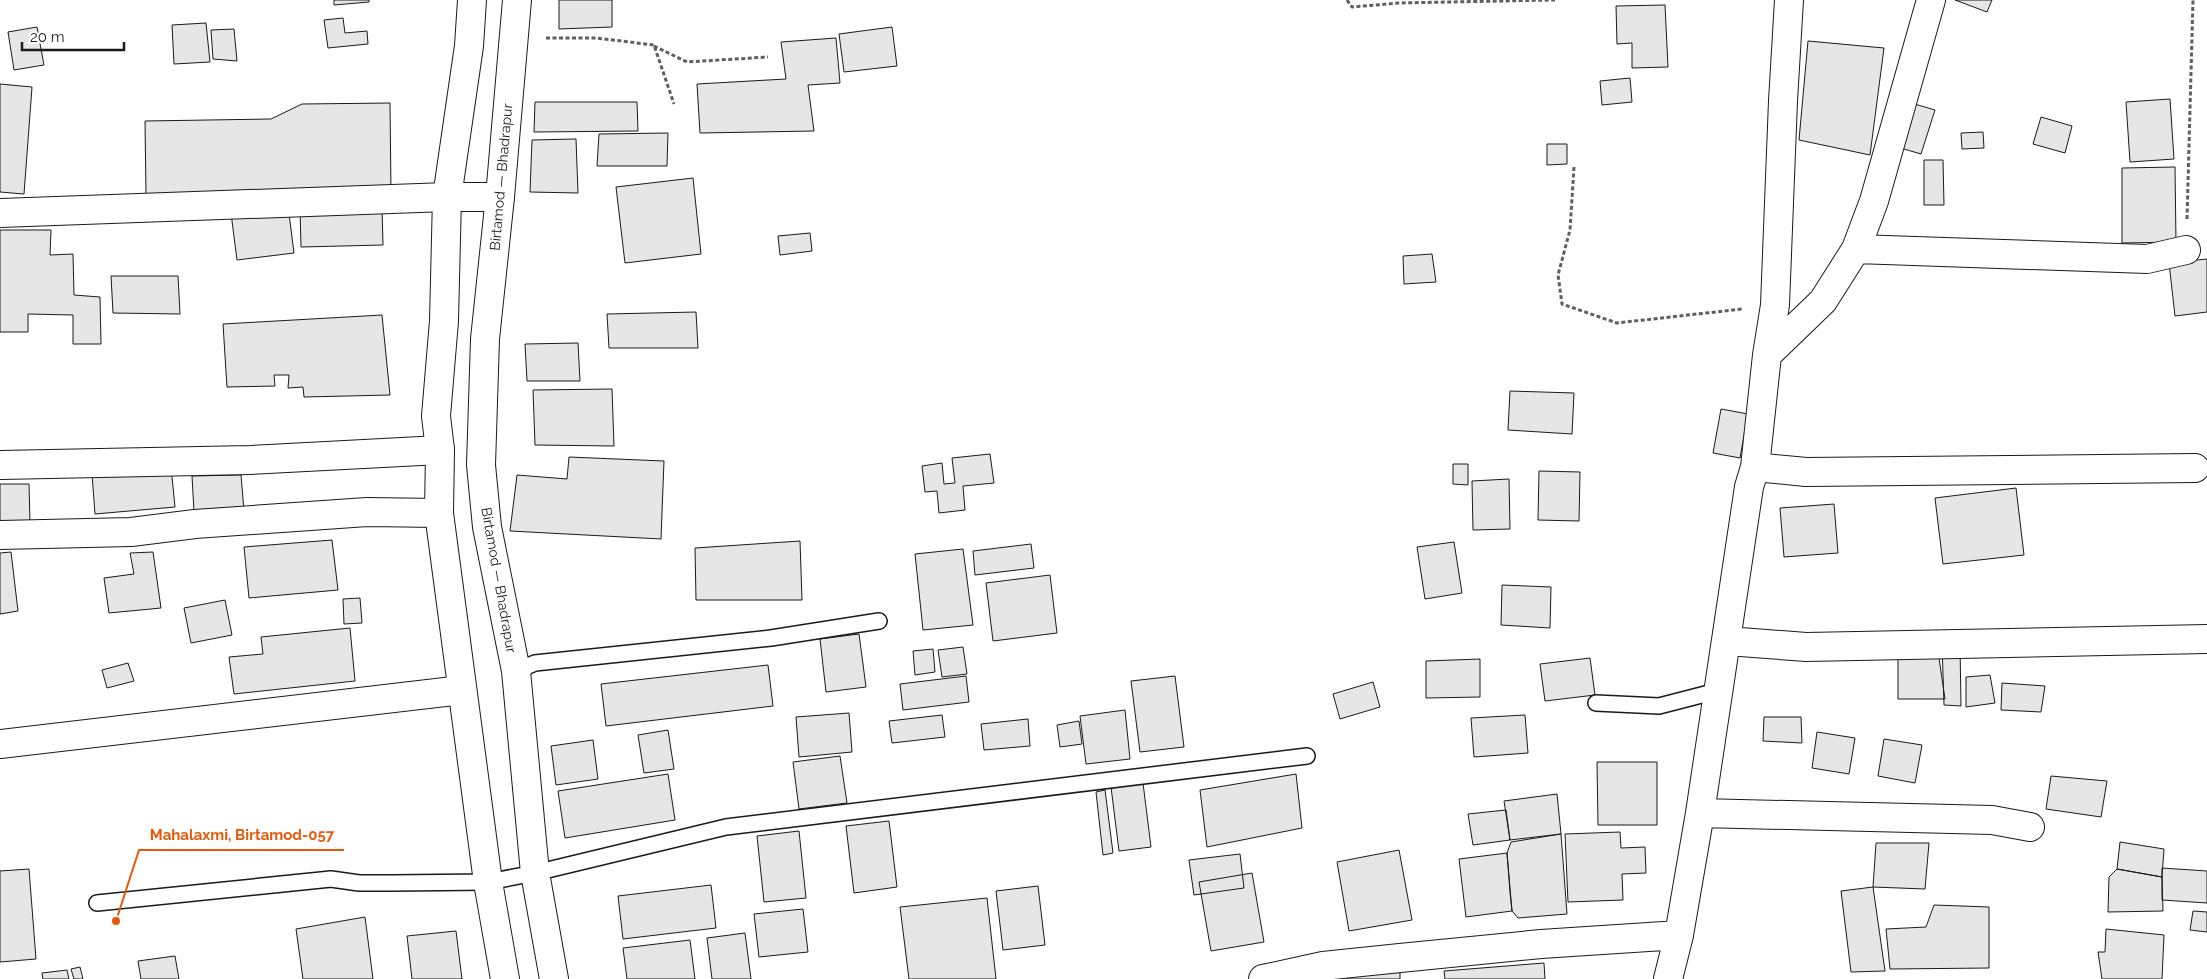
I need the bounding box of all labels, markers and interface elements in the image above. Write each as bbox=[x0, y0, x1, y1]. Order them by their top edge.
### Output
scale bar bbox=[22, 20, 125, 52]
text: 20 m bbox=[30, 28, 65, 46]
street label: Birtamod — Bhadrapur bbox=[487, 103, 515, 251]
street label: Birtamod — Bhadrapur bbox=[478, 506, 520, 654]
callout: Mahalaxmi, Birtamod-057 bbox=[139, 820, 344, 850]
text: Mahalaxmi, Birtamod-057 bbox=[150, 826, 335, 844]

